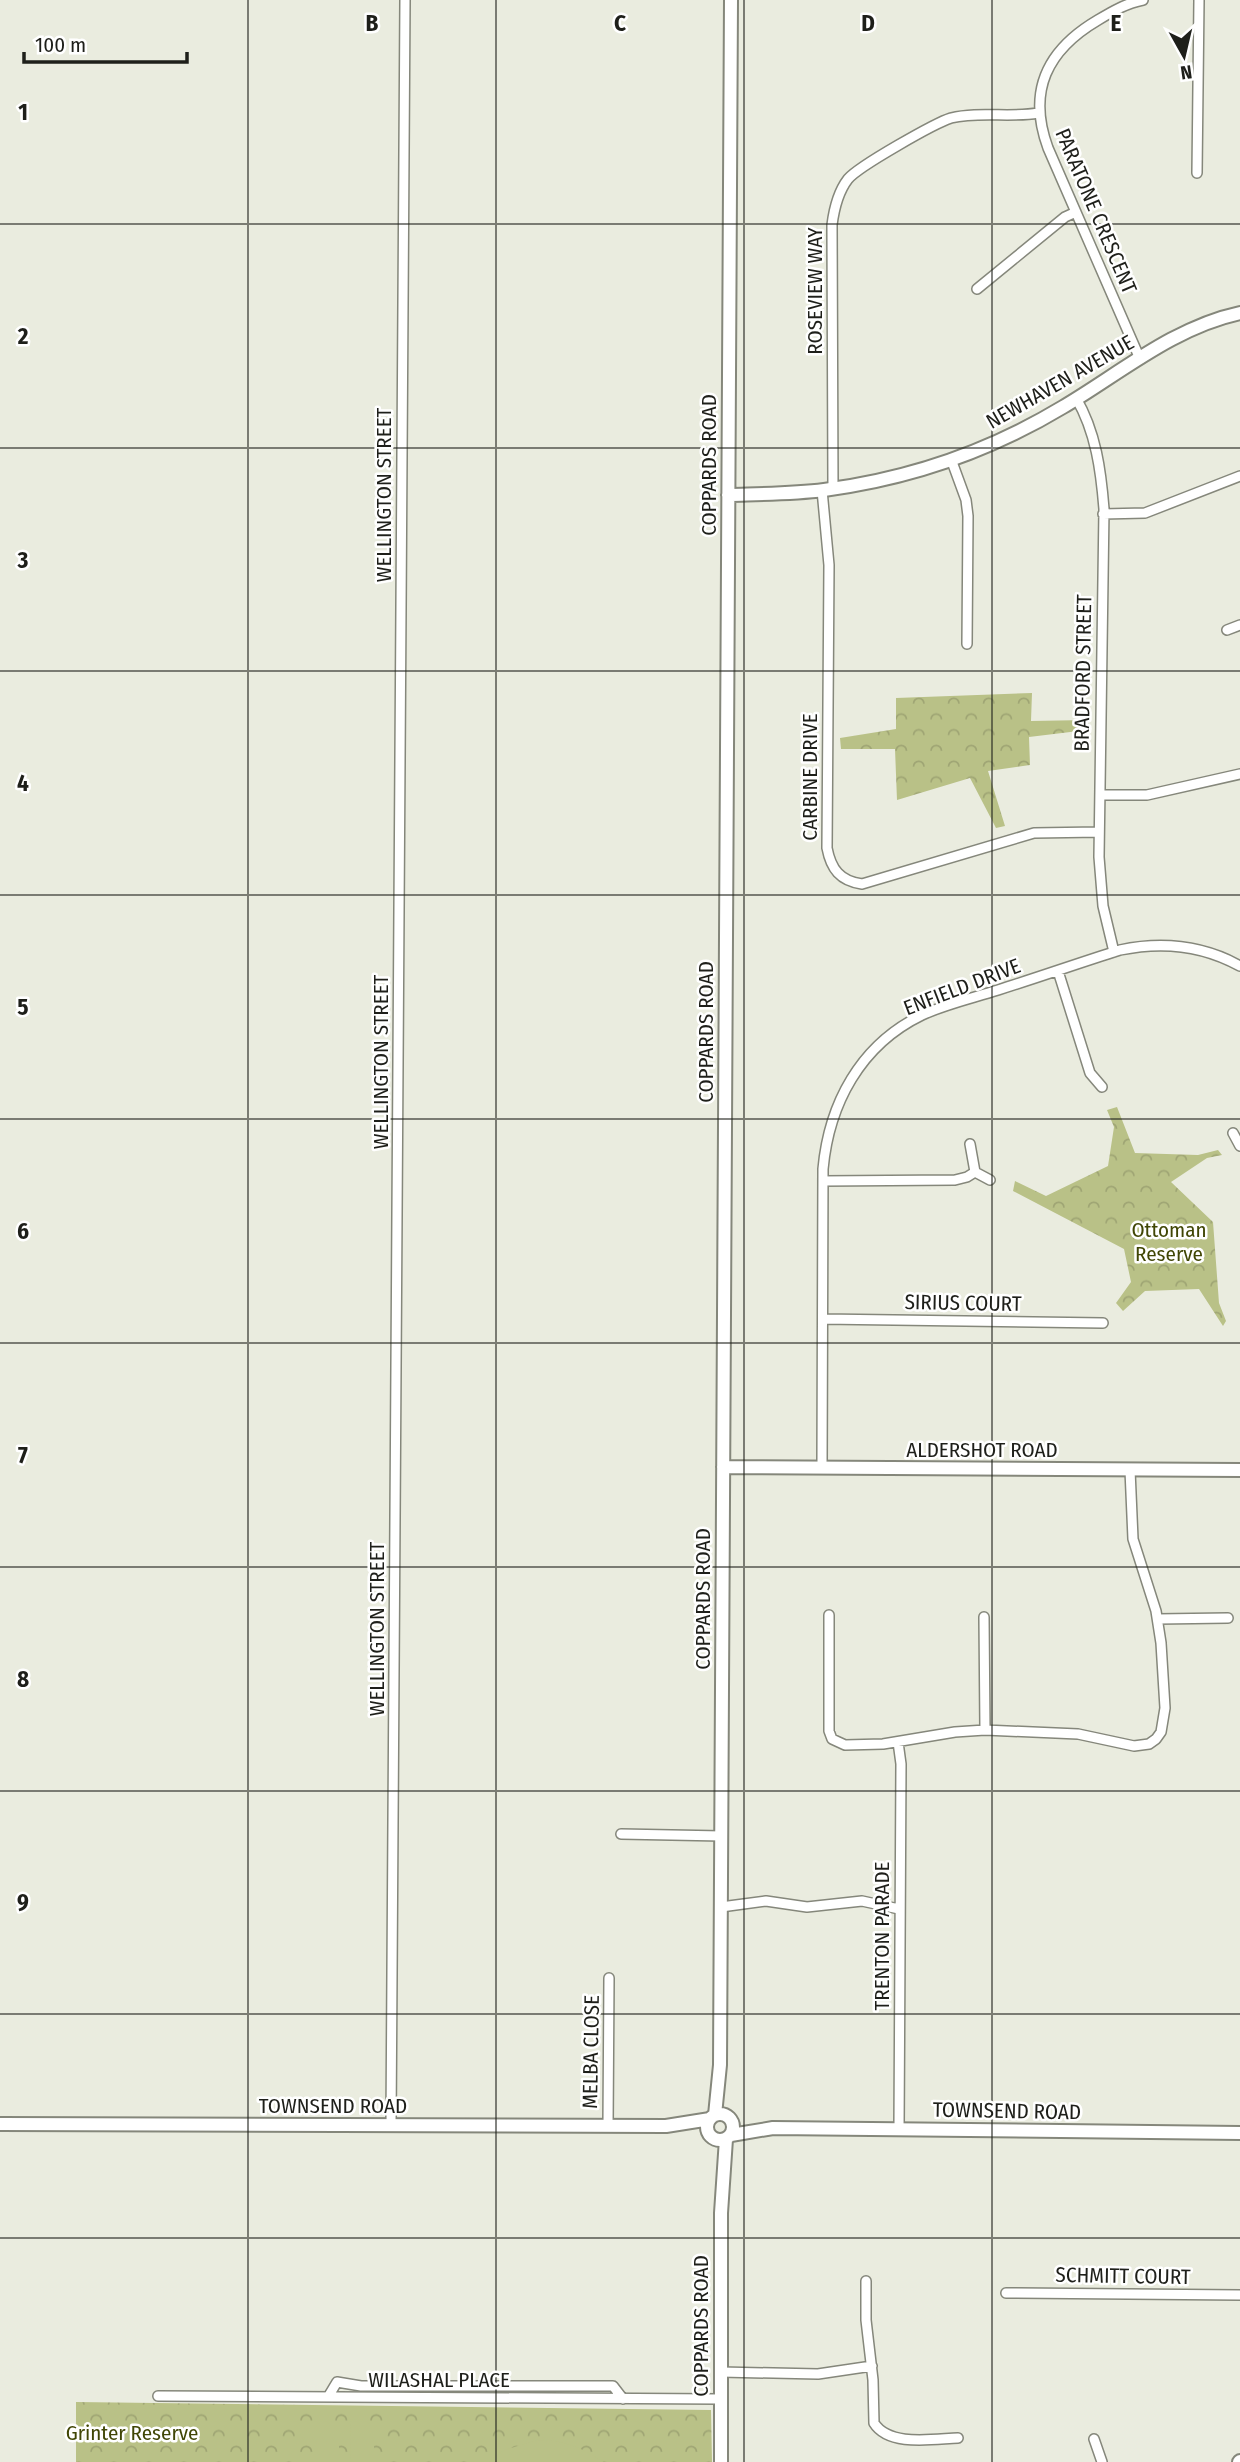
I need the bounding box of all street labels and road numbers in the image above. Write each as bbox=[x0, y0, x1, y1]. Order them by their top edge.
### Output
street label: PARATONE CRESCENT bbox=[1049, 124, 1143, 298]
street label: ROSEVIEW WAY bbox=[802, 227, 828, 355]
street label: NEWHAVEN AVENUE bbox=[982, 329, 1139, 435]
street label: COPPARDS ROAD bbox=[696, 394, 722, 536]
street label: WELLINGTON STREET bbox=[371, 407, 397, 582]
street label: BRADFORD STREET bbox=[1069, 594, 1097, 752]
street label: CARBINE DRIVE bbox=[797, 713, 823, 841]
street label: ENFIELD DRIVE bbox=[900, 953, 1024, 1021]
street label: COPPARDS ROAD bbox=[693, 961, 719, 1103]
street label: WELLINGTON STREET bbox=[368, 974, 394, 1149]
street label: SIRIUS COURT bbox=[904, 1289, 1022, 1317]
street label: ALDERSHOT ROAD bbox=[906, 1437, 1058, 1463]
street label: COPPARDS ROAD bbox=[690, 1528, 716, 1670]
street label: WELLINGTON STREET bbox=[364, 1541, 390, 1716]
street label: TRENTON PARADE bbox=[869, 1861, 895, 2010]
street label: MELBA CLOSE bbox=[577, 1995, 605, 2109]
street label: TOWNSEND ROAD bbox=[259, 2093, 407, 2119]
street label: TOWNSEND ROAD bbox=[933, 2097, 1081, 2125]
street label: COPPARDS ROAD bbox=[688, 2255, 714, 2397]
street label: SCHMITT COURT bbox=[1055, 2262, 1191, 2290]
street label: WILASHAL PLACE bbox=[368, 2367, 510, 2393]

